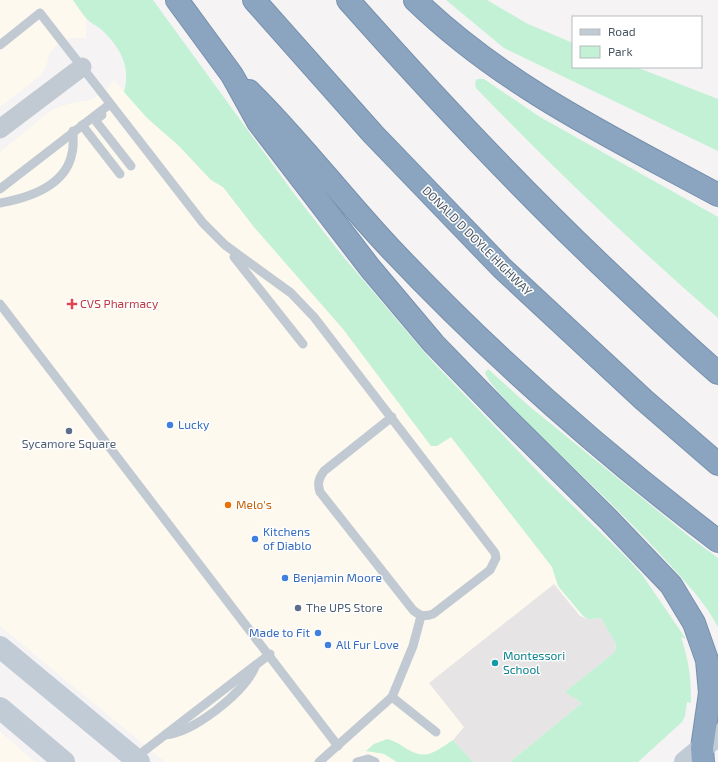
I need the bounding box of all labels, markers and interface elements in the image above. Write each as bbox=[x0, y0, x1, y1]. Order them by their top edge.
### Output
legend bbox=[572, 16, 702, 68]
text: Road bbox=[608, 24, 636, 38]
text: Park bbox=[608, 44, 633, 58]
street label: DONALD D DOYLE HIGHWAY bbox=[420, 183, 535, 298]
place label: CVS Pharmacy bbox=[80, 296, 159, 310]
marker: CVS Pharmacy bbox=[67, 299, 77, 309]
place label: Lucky bbox=[178, 417, 210, 431]
marker: Lucky bbox=[165, 420, 175, 430]
marker: Sycamore Square bbox=[64, 426, 74, 436]
place label: Sycamore Square bbox=[22, 436, 116, 450]
place label: Melo's bbox=[236, 497, 272, 511]
marker: Melo's bbox=[223, 500, 233, 510]
place label: Kitchens of Diablo bbox=[263, 524, 312, 552]
marker: Kitchens of Diablo bbox=[250, 534, 260, 544]
place label: Benjamin Moore bbox=[293, 570, 382, 585]
marker: Benjamin Moore bbox=[280, 573, 290, 583]
place label: The UPS Store bbox=[306, 600, 383, 614]
marker: The UPS Store bbox=[293, 603, 303, 613]
place label: Made to Fit bbox=[249, 625, 310, 639]
marker: Made to Fit bbox=[313, 628, 323, 638]
place label: All Fur Love bbox=[336, 637, 399, 651]
marker: All Fur Love bbox=[323, 640, 333, 650]
place label: Montessori School bbox=[503, 648, 565, 676]
marker: Montessori School bbox=[490, 658, 500, 668]

